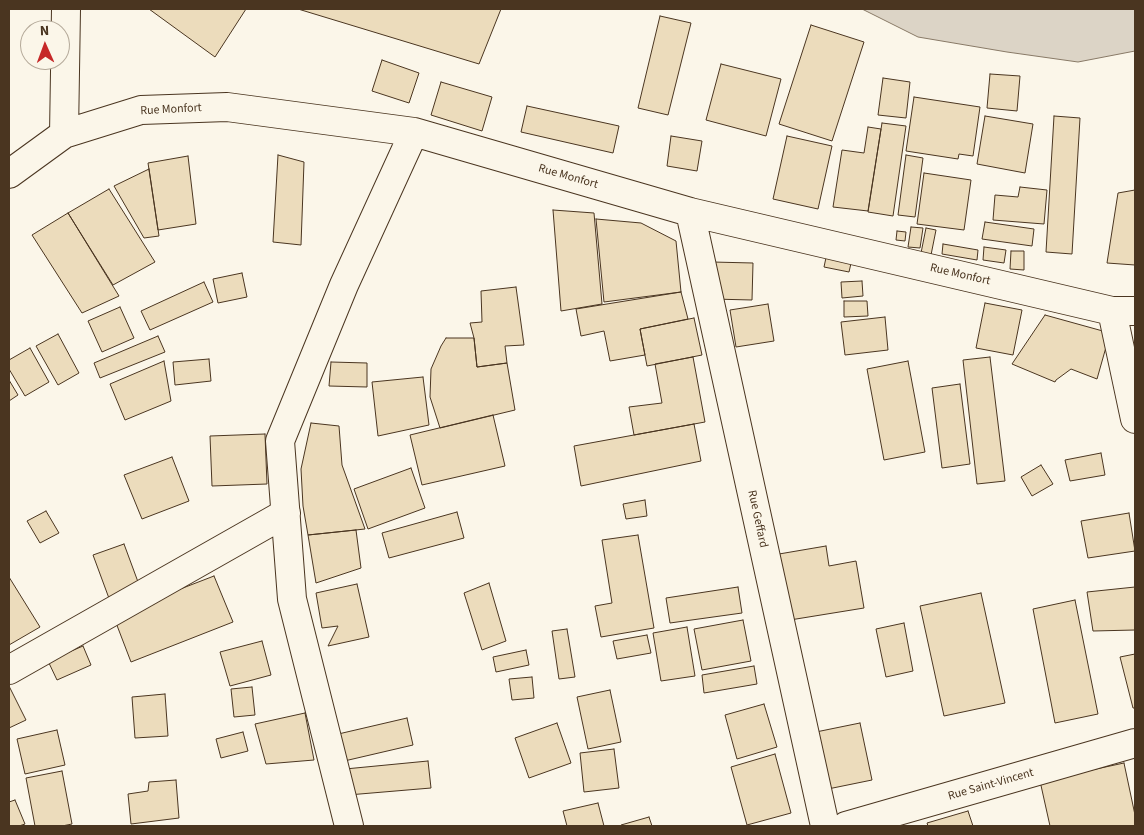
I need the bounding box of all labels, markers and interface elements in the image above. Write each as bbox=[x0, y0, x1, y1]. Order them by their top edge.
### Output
north arrow bbox=[20, 20, 70, 70]
text: N bbox=[40, 21, 50, 41]
street label: Rue Monfort bbox=[140, 101, 202, 119]
street label: Rue Monfort bbox=[536, 162, 600, 192]
street label: Rue Monfort bbox=[928, 261, 992, 289]
street label: Rue Geffard bbox=[744, 489, 770, 549]
street label: Rue Saint-Vincent bbox=[947, 766, 1035, 804]

